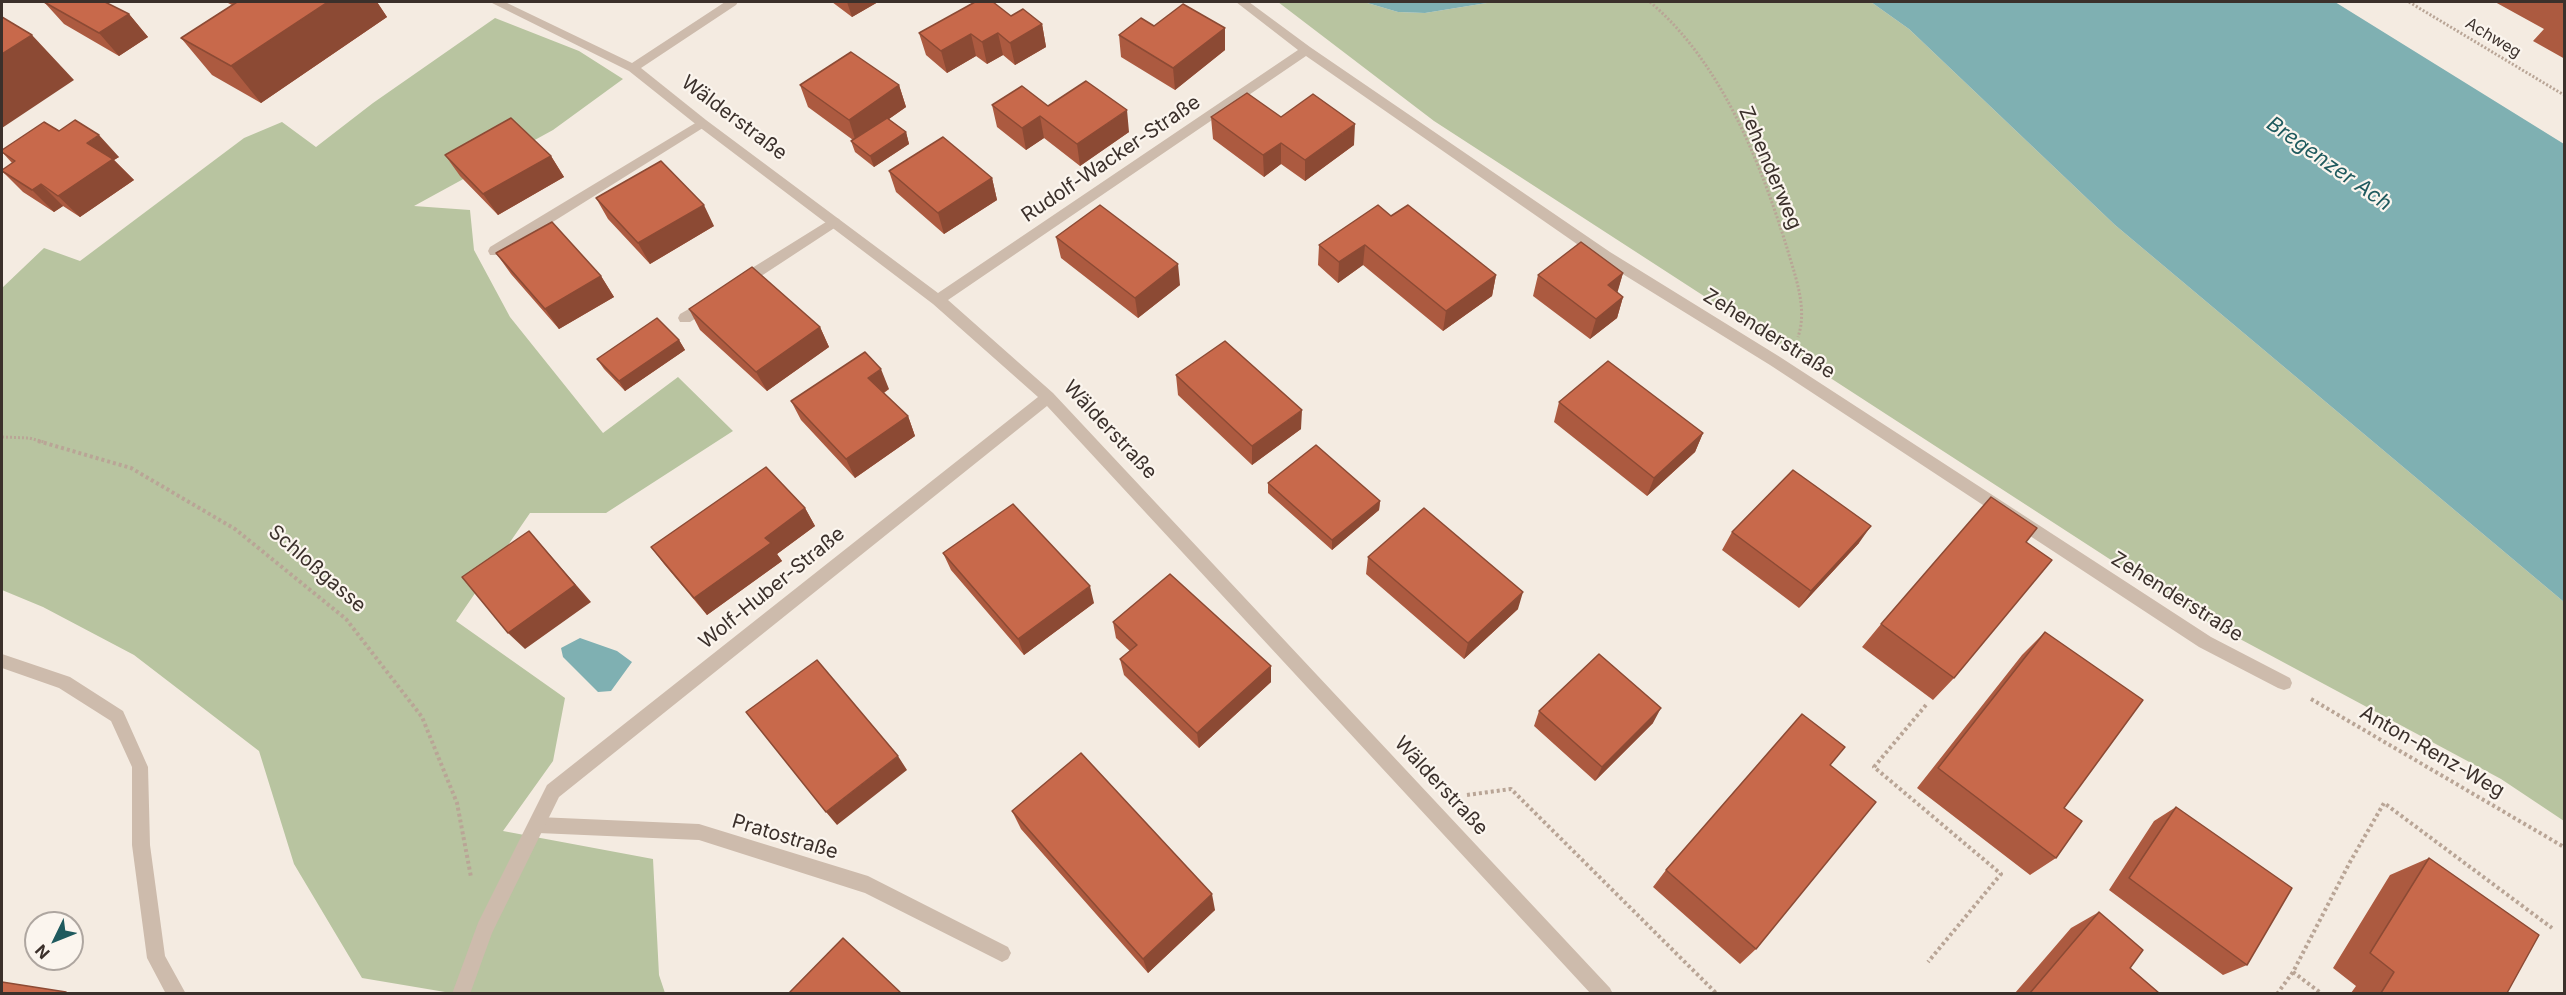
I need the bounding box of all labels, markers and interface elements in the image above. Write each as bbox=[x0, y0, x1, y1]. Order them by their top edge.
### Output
street label: Achweg bbox=[2462, 14, 2524, 62]
street label: Wälderstraße bbox=[676, 70, 792, 166]
street label: Rudolf-Wacker-Straße bbox=[1017, 90, 1205, 228]
street label: Zehenderweg bbox=[1733, 103, 1807, 233]
water label: Bregenzer Ach bbox=[2262, 112, 2396, 216]
street label: Zehenderstraße bbox=[1699, 284, 1839, 384]
street label: Wälderstraße bbox=[1058, 376, 1162, 484]
street label: Schloßgasse bbox=[263, 520, 371, 618]
street label: Wolf-Huber-Straße bbox=[694, 522, 850, 654]
street label: Zehenderstraße bbox=[2107, 547, 2247, 647]
street label: Anton-Renz-Weg bbox=[2355, 701, 2509, 803]
street label: Wälderstraße bbox=[1389, 732, 1493, 840]
street label: Pratostraße bbox=[729, 809, 841, 865]
north arrow bbox=[24, 911, 84, 971]
text: N bbox=[31, 941, 54, 963]

